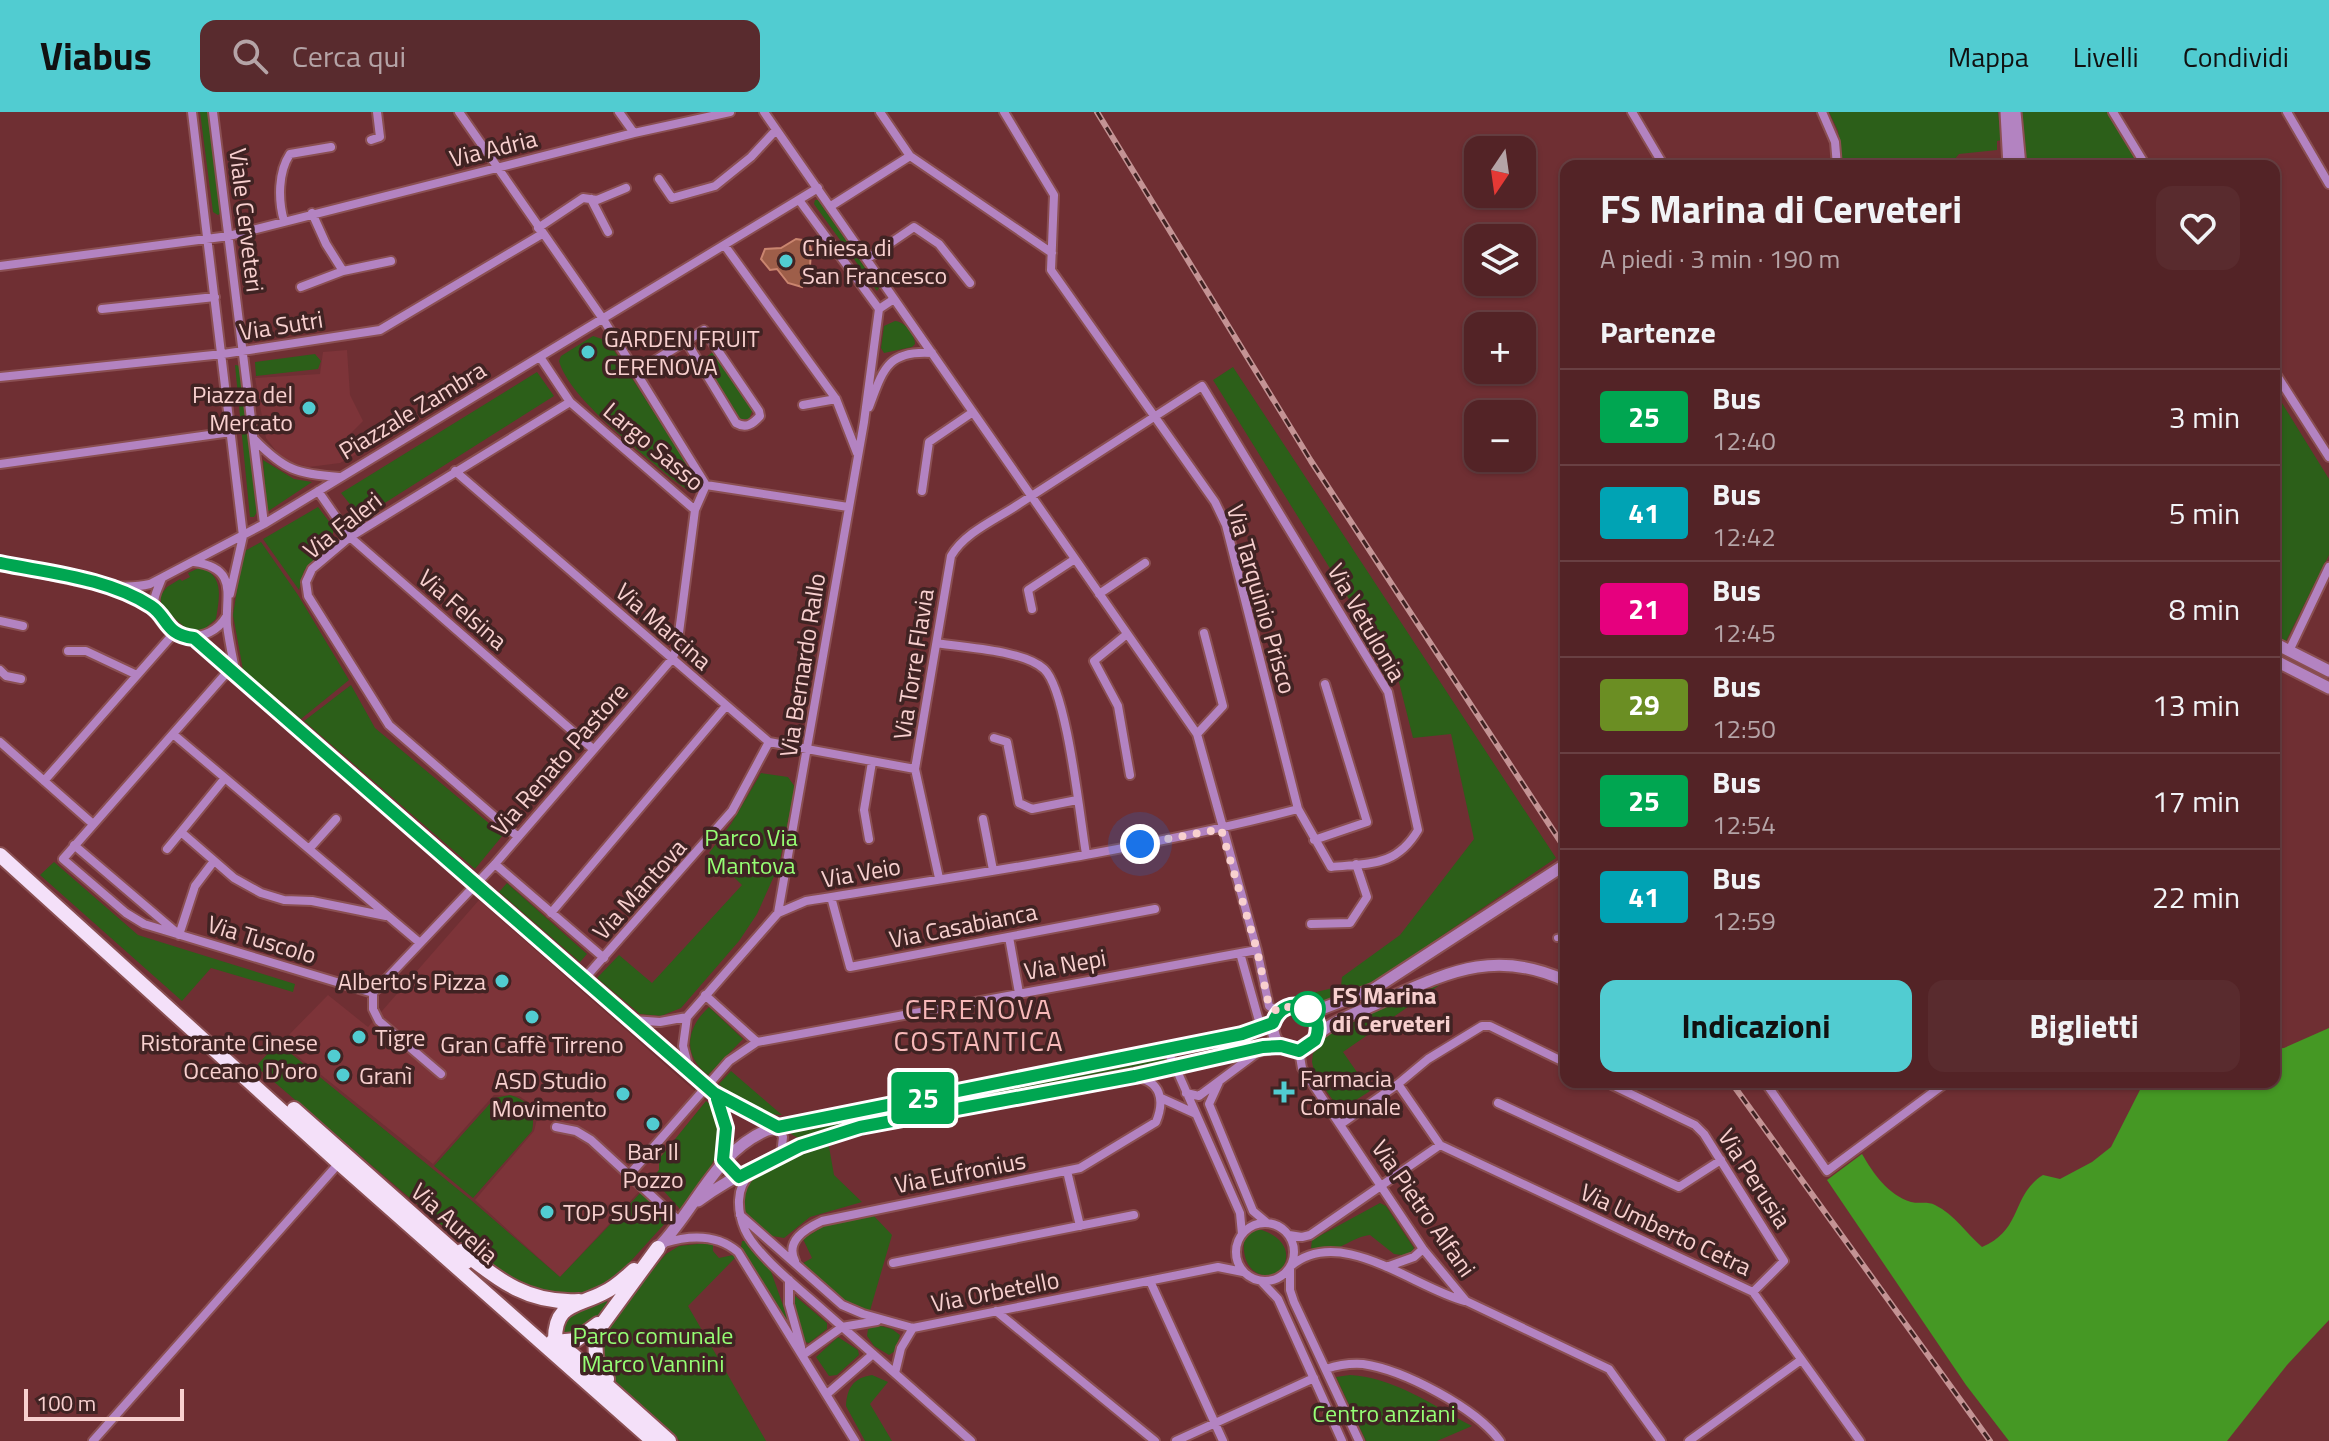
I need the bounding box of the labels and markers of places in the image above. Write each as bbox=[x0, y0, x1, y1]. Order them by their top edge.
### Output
place label: Chiesa di San Francesco bbox=[802, 229, 947, 293]
marker: Chiesa di San Francesco bbox=[777, 252, 795, 270]
place label: GARDEN FRUIT CERENOVA bbox=[604, 320, 760, 384]
marker: GARDEN FRUIT CERENOVA bbox=[579, 343, 597, 361]
place label: Piazza del Mercato bbox=[192, 376, 293, 440]
marker: Piazza del Mercato bbox=[300, 399, 318, 417]
place label: Alberto's Pizza bbox=[338, 963, 486, 999]
marker: Alberto's Pizza bbox=[493, 972, 511, 990]
place label: FS Marina di Cerveteri bbox=[1332, 977, 1451, 1041]
marker: FS Marina di Cerveteri bbox=[1291, 992, 1325, 1026]
marker: Gran Caffè Tirreno bbox=[523, 1008, 541, 1026]
place label: Tigre bbox=[375, 1019, 425, 1055]
place label: Ristorante Cinese Oceano D'oro bbox=[140, 1024, 318, 1088]
place label: Gran Caffè Tirreno bbox=[440, 1026, 624, 1062]
marker: Tigre bbox=[350, 1028, 368, 1046]
marker: Ristorante Cinese Oceano D'oro bbox=[325, 1047, 343, 1065]
place label: Granì bbox=[359, 1057, 412, 1093]
place label: Farmacia Comunale bbox=[1300, 1060, 1401, 1124]
place label: ASD Studio Movimento bbox=[492, 1062, 607, 1126]
marker: Granì bbox=[334, 1066, 352, 1084]
marker: Farmacia Comunale bbox=[1275, 1083, 1293, 1101]
marker: ASD Studio Movimento bbox=[614, 1085, 632, 1103]
marker: Bar Il Pozzo bbox=[644, 1115, 662, 1133]
place label: Bar Il Pozzo bbox=[622, 1133, 684, 1197]
place label: TOP SUSHI bbox=[563, 1194, 674, 1230]
marker: TOP SUSHI bbox=[538, 1203, 556, 1221]

